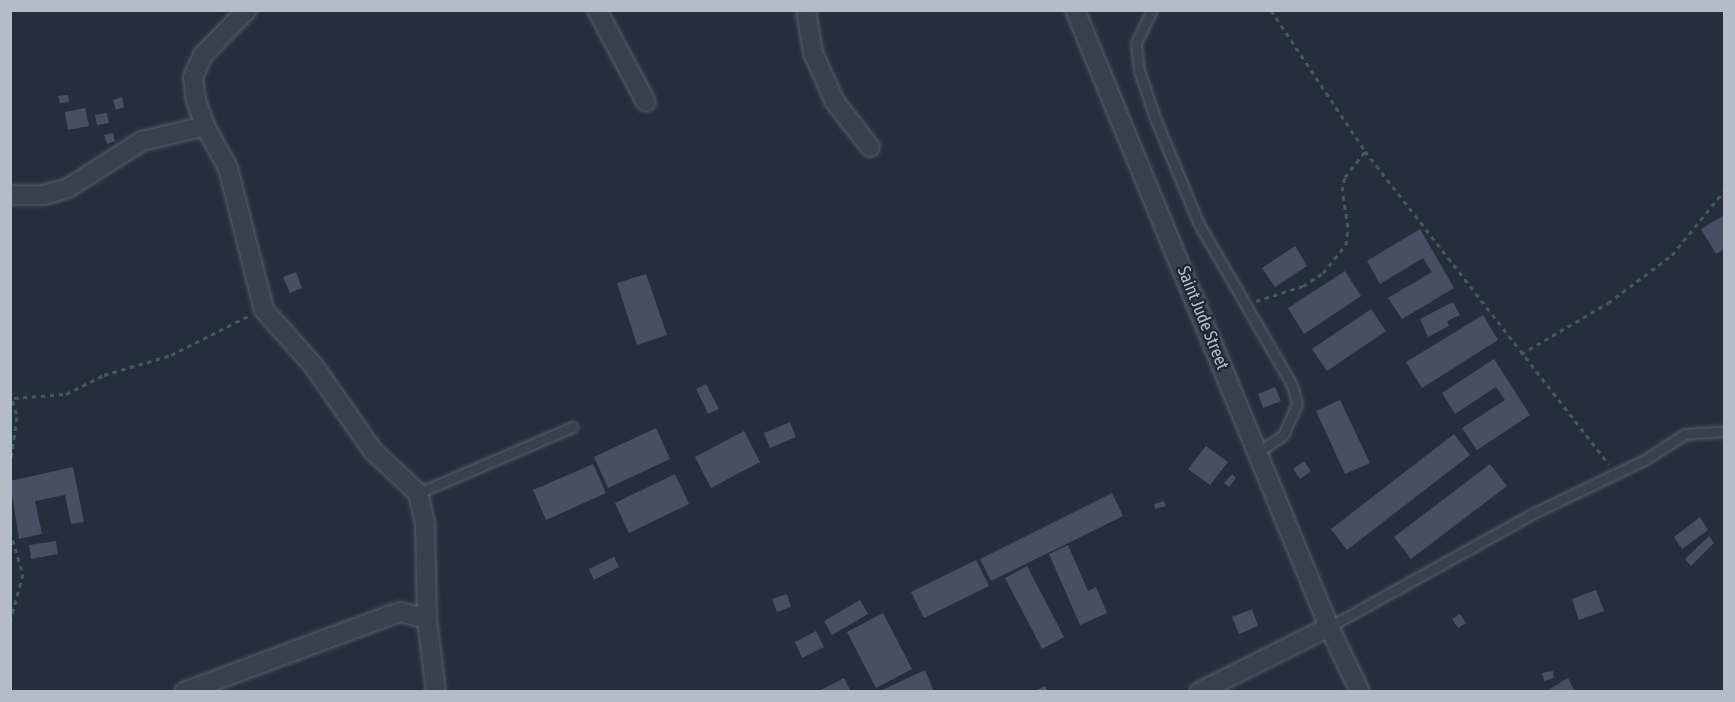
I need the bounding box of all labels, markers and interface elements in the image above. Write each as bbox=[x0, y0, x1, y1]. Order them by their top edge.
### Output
street label: Saint Jude Street bbox=[1172, 263, 1234, 373]

